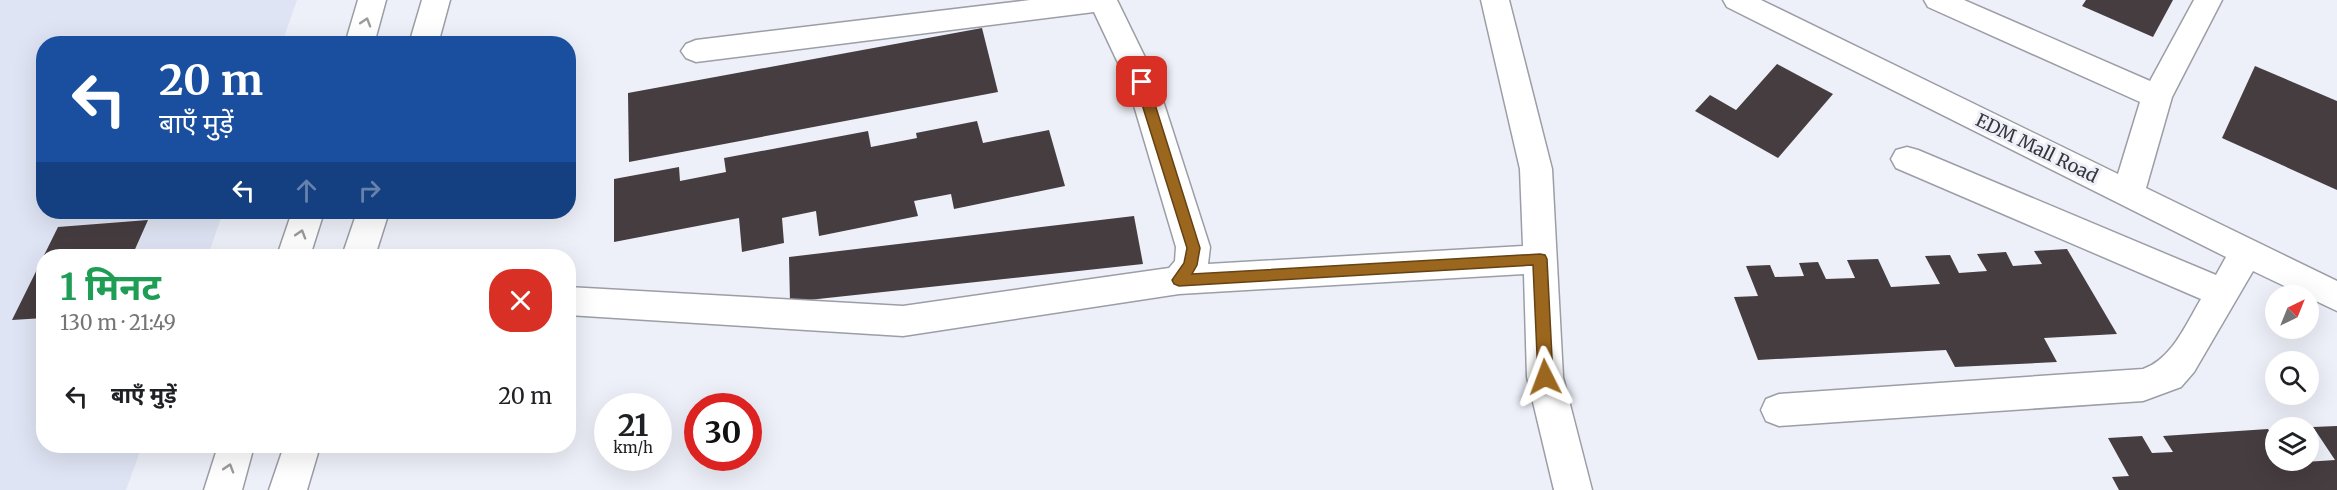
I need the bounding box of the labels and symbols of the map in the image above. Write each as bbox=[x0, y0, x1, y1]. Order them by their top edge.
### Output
one-way arrow bbox=[359, 17, 371, 28]
pin bbox=[1116, 56, 1167, 107]
street label: EDM Mall Road bbox=[1972, 108, 2102, 188]
one-way arrow bbox=[294, 229, 306, 240]
north arrow bbox=[2265, 285, 2319, 339]
position arrow bbox=[1513, 345, 1577, 409]
speed limit sign: 30 bbox=[684, 393, 762, 471]
one-way arrow bbox=[222, 463, 234, 474]

